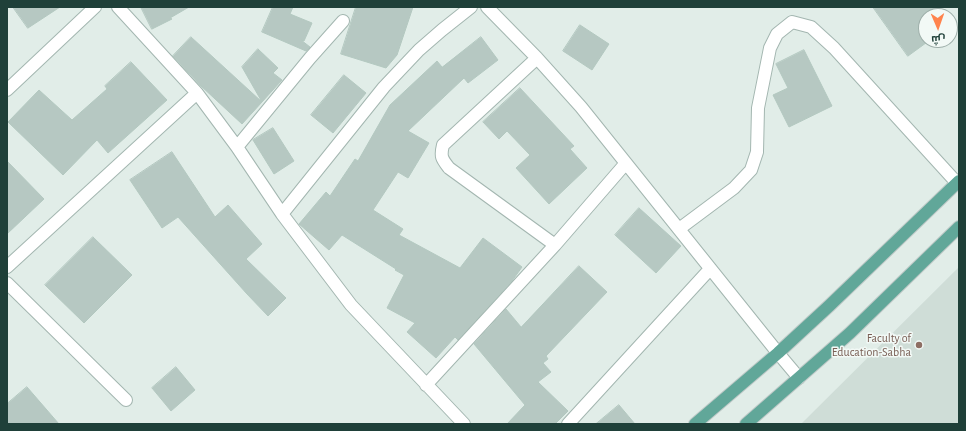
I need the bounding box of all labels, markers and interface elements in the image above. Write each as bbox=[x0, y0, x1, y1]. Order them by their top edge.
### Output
north arrow bbox=[918, 8, 958, 48]
text: ش bbox=[931, 34, 946, 45]
place label: Faculty of Education-Sabha bbox=[832, 331, 911, 359]
marker: Faculty of Education-Sabha bbox=[914, 340, 924, 350]

